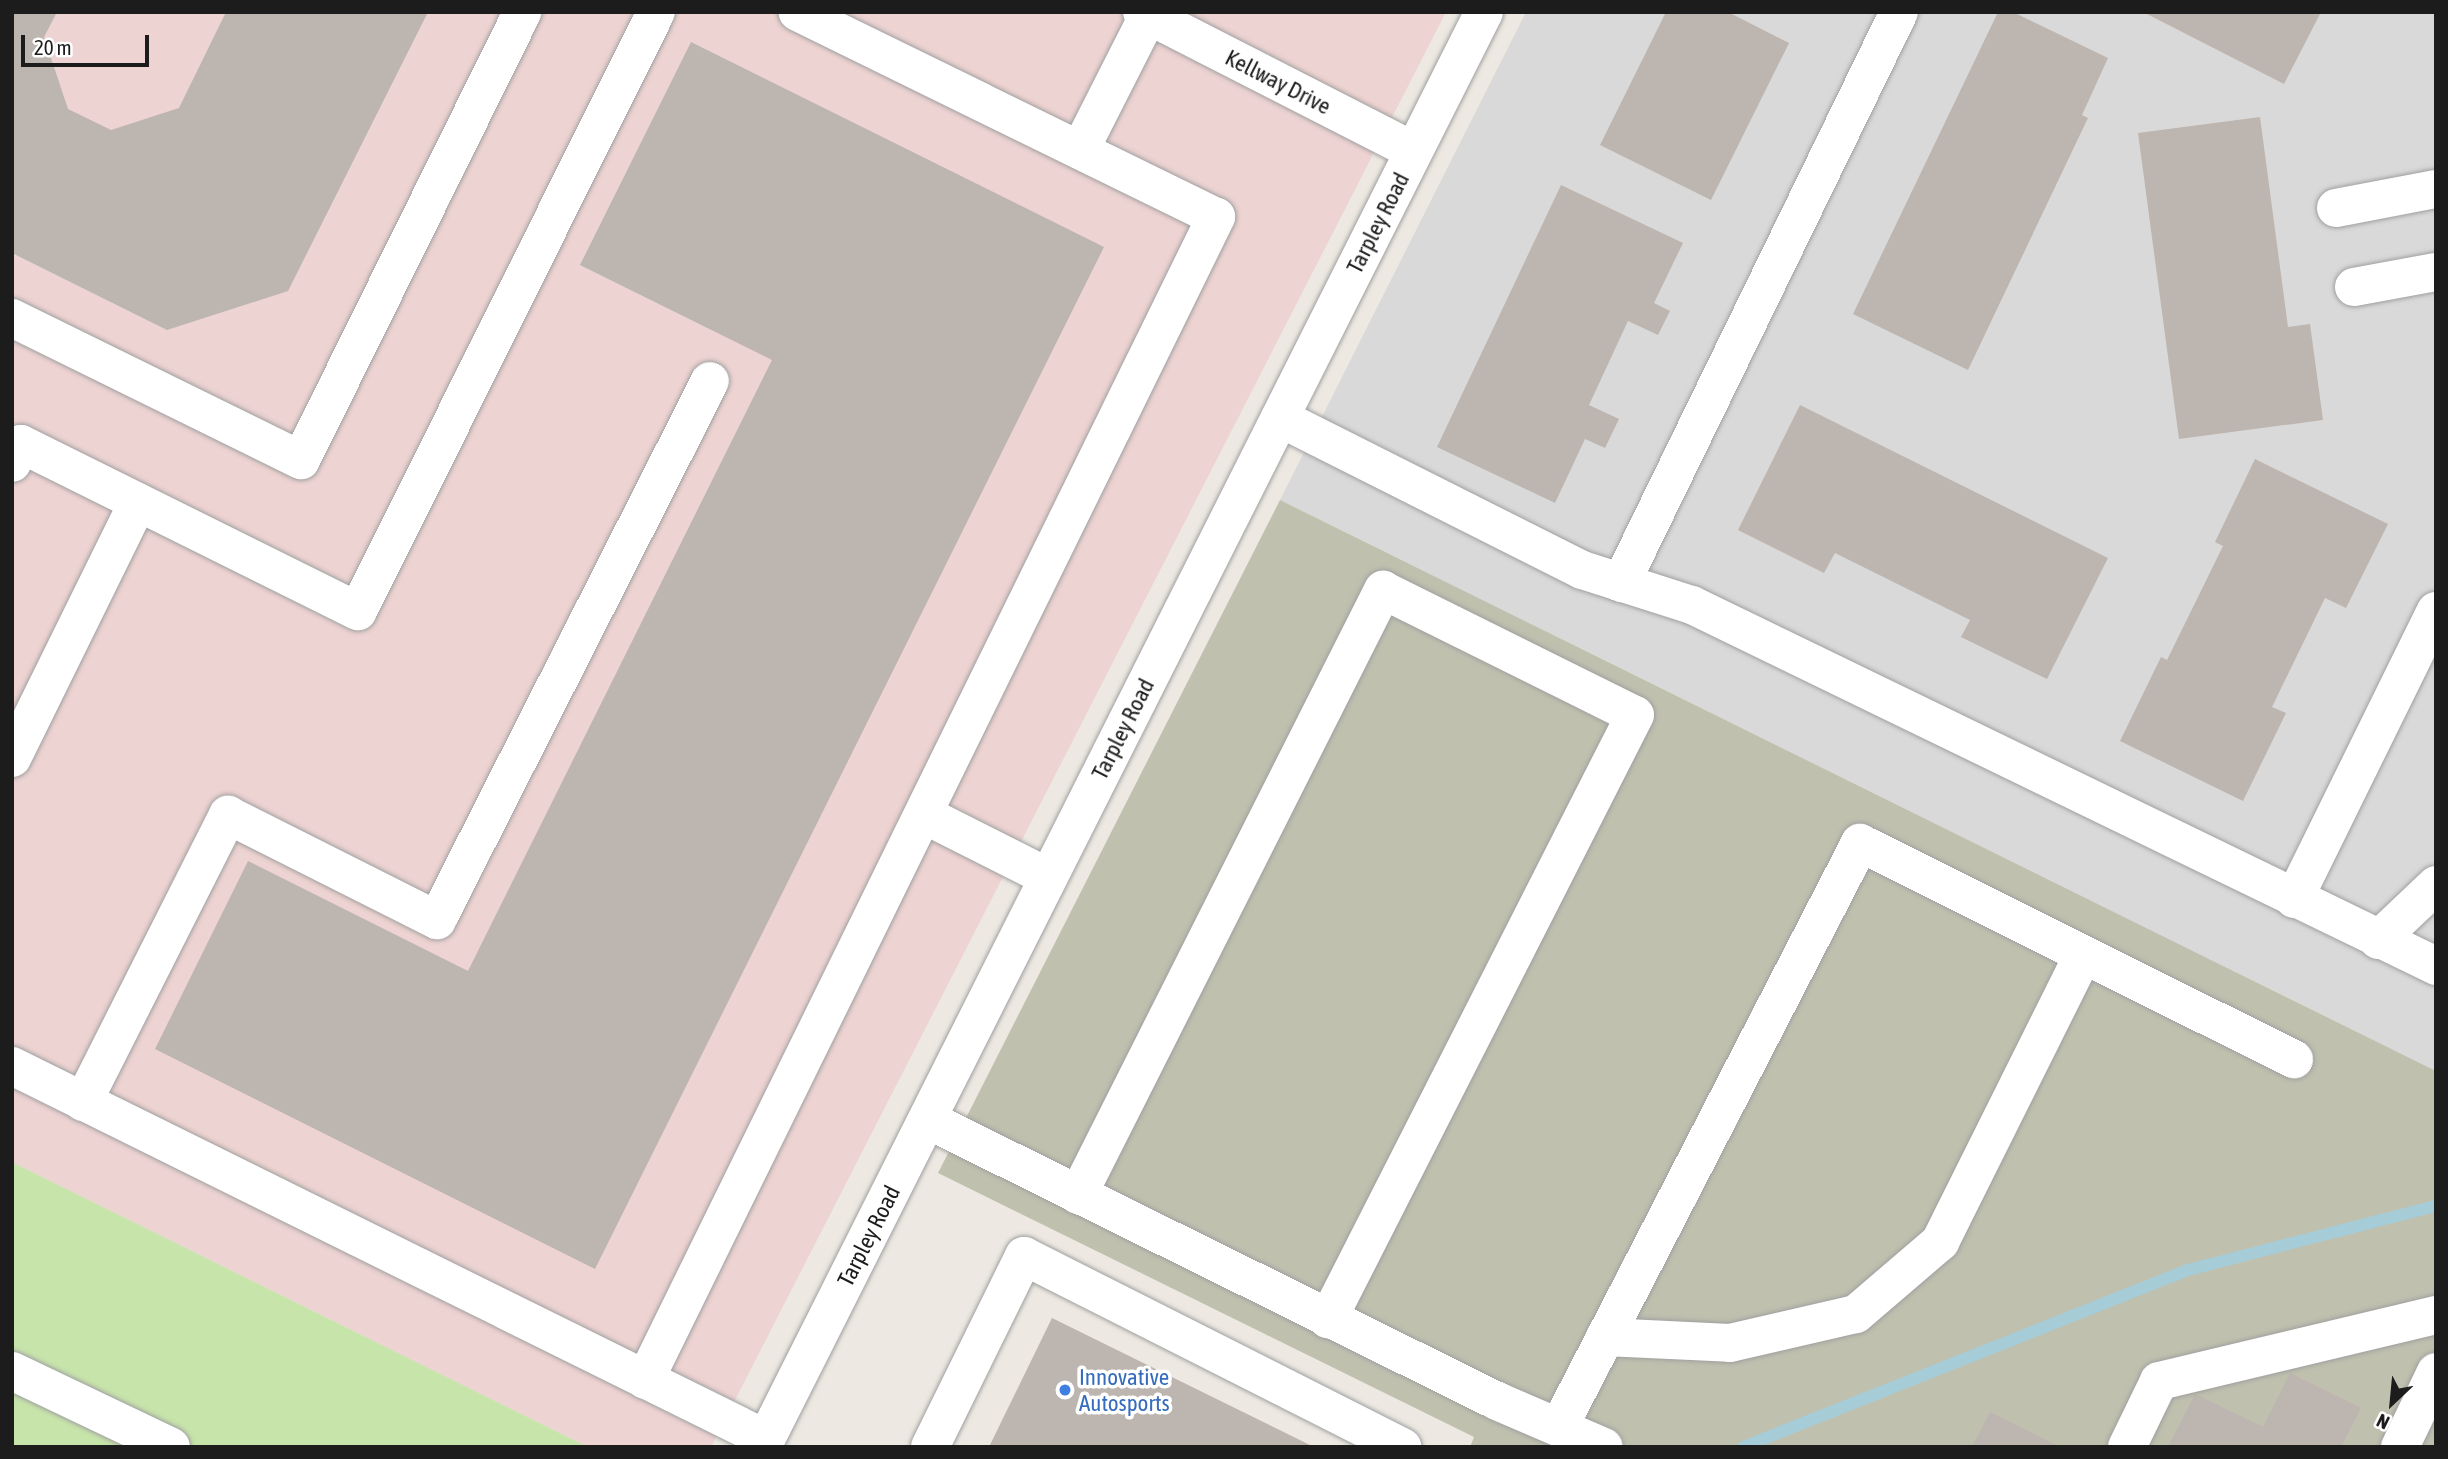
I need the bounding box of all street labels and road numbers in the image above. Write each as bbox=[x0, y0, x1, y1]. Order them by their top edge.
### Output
street label: Kellway Drive bbox=[1221, 44, 1335, 120]
street label: Tarpley Road bbox=[1341, 168, 1415, 278]
street label: Tarpley Road bbox=[1086, 674, 1160, 784]
street label: Tarpley Road bbox=[832, 1181, 906, 1291]

